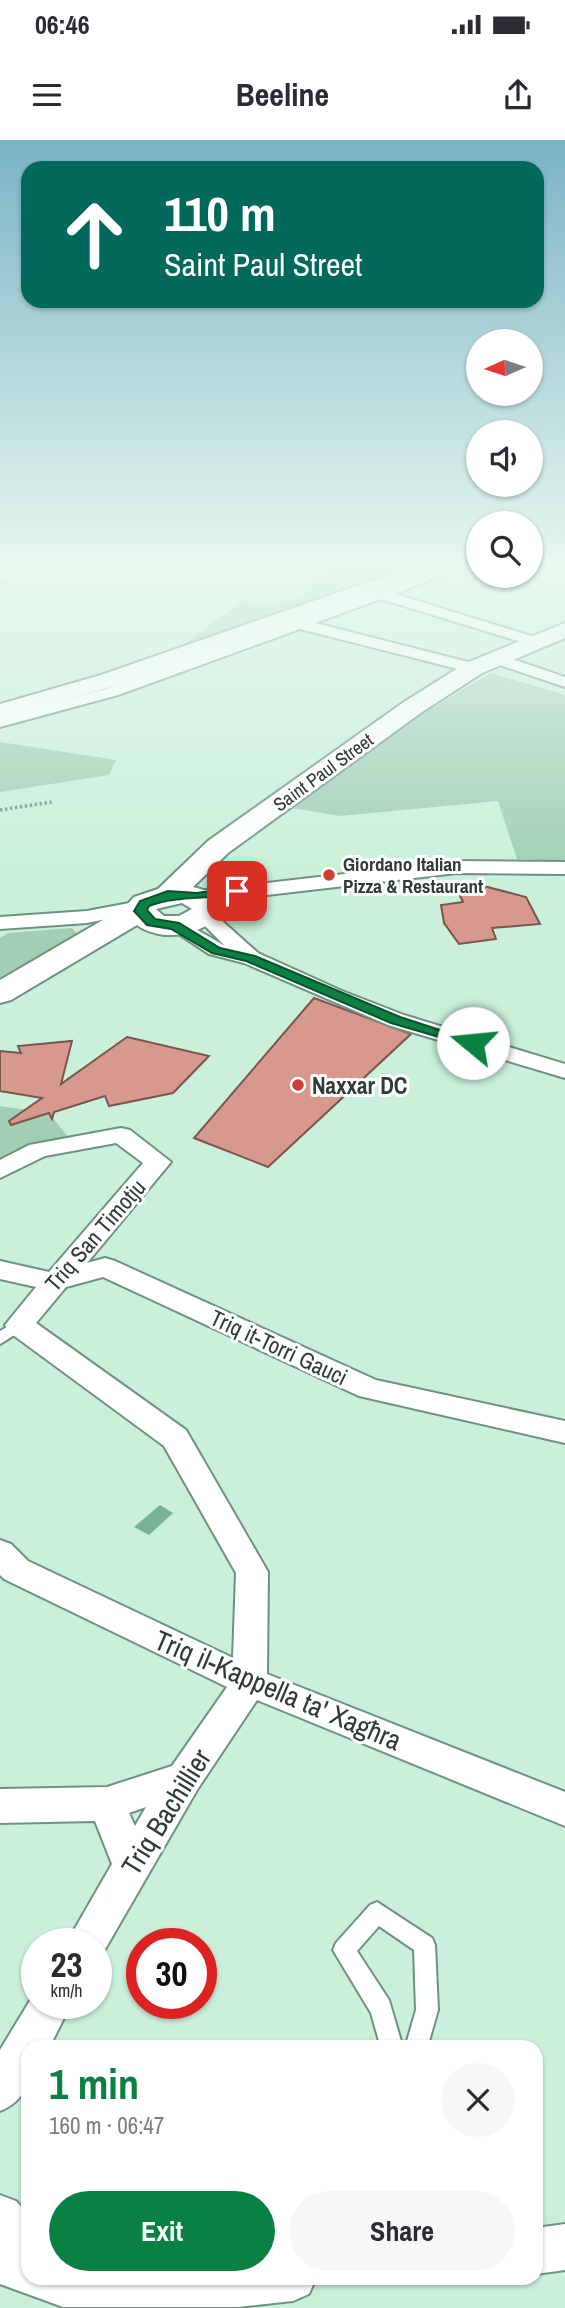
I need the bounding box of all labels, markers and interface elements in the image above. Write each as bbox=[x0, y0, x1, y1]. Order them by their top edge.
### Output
text: 06:46 bbox=[35, 7, 90, 42]
text: Beeline bbox=[236, 73, 329, 116]
icon: menu bbox=[28, 76, 66, 114]
icon: share bbox=[499, 76, 537, 114]
text: 110 m bbox=[164, 180, 276, 246]
icon: ahead bbox=[49, 189, 140, 280]
text: Saint Paul Street bbox=[164, 243, 362, 286]
north arrow bbox=[466, 329, 542, 406]
map controls bbox=[466, 329, 543, 588]
button: sound bbox=[466, 420, 543, 497]
button: search bbox=[466, 511, 543, 588]
street label: Saint Paul Street bbox=[268, 726, 379, 817]
place label: Giordano Italian Pizza & Restaurant bbox=[343, 851, 483, 899]
pin bbox=[207, 861, 267, 921]
marker: Giordano Italian Pizza & Restaurant bbox=[321, 867, 337, 883]
icon: arrive bbox=[218, 872, 256, 910]
position arrow bbox=[436, 1006, 510, 1080]
place label: Naxxar DC bbox=[312, 1070, 407, 1101]
marker: Naxxar DC bbox=[290, 1077, 306, 1093]
street label: Triq San Timotju bbox=[38, 1172, 152, 1298]
street label: Triq it-Torri Gauci bbox=[205, 1302, 353, 1392]
street label: Triq il-Kappella ta' Xagħra bbox=[149, 1621, 408, 1759]
street label: Triq Bachillier bbox=[112, 1741, 220, 1882]
speed limit sign: 30 bbox=[126, 1928, 217, 2019]
text: 23 bbox=[51, 1941, 82, 1988]
text: km/h bbox=[51, 1978, 83, 2003]
text: 1 min bbox=[49, 2056, 139, 2112]
button: close bbox=[441, 2063, 515, 2137]
text: 160 m · 06:47 bbox=[49, 2110, 164, 2141]
button: Exit bbox=[49, 2191, 275, 2271]
button: Share bbox=[289, 2191, 515, 2271]

